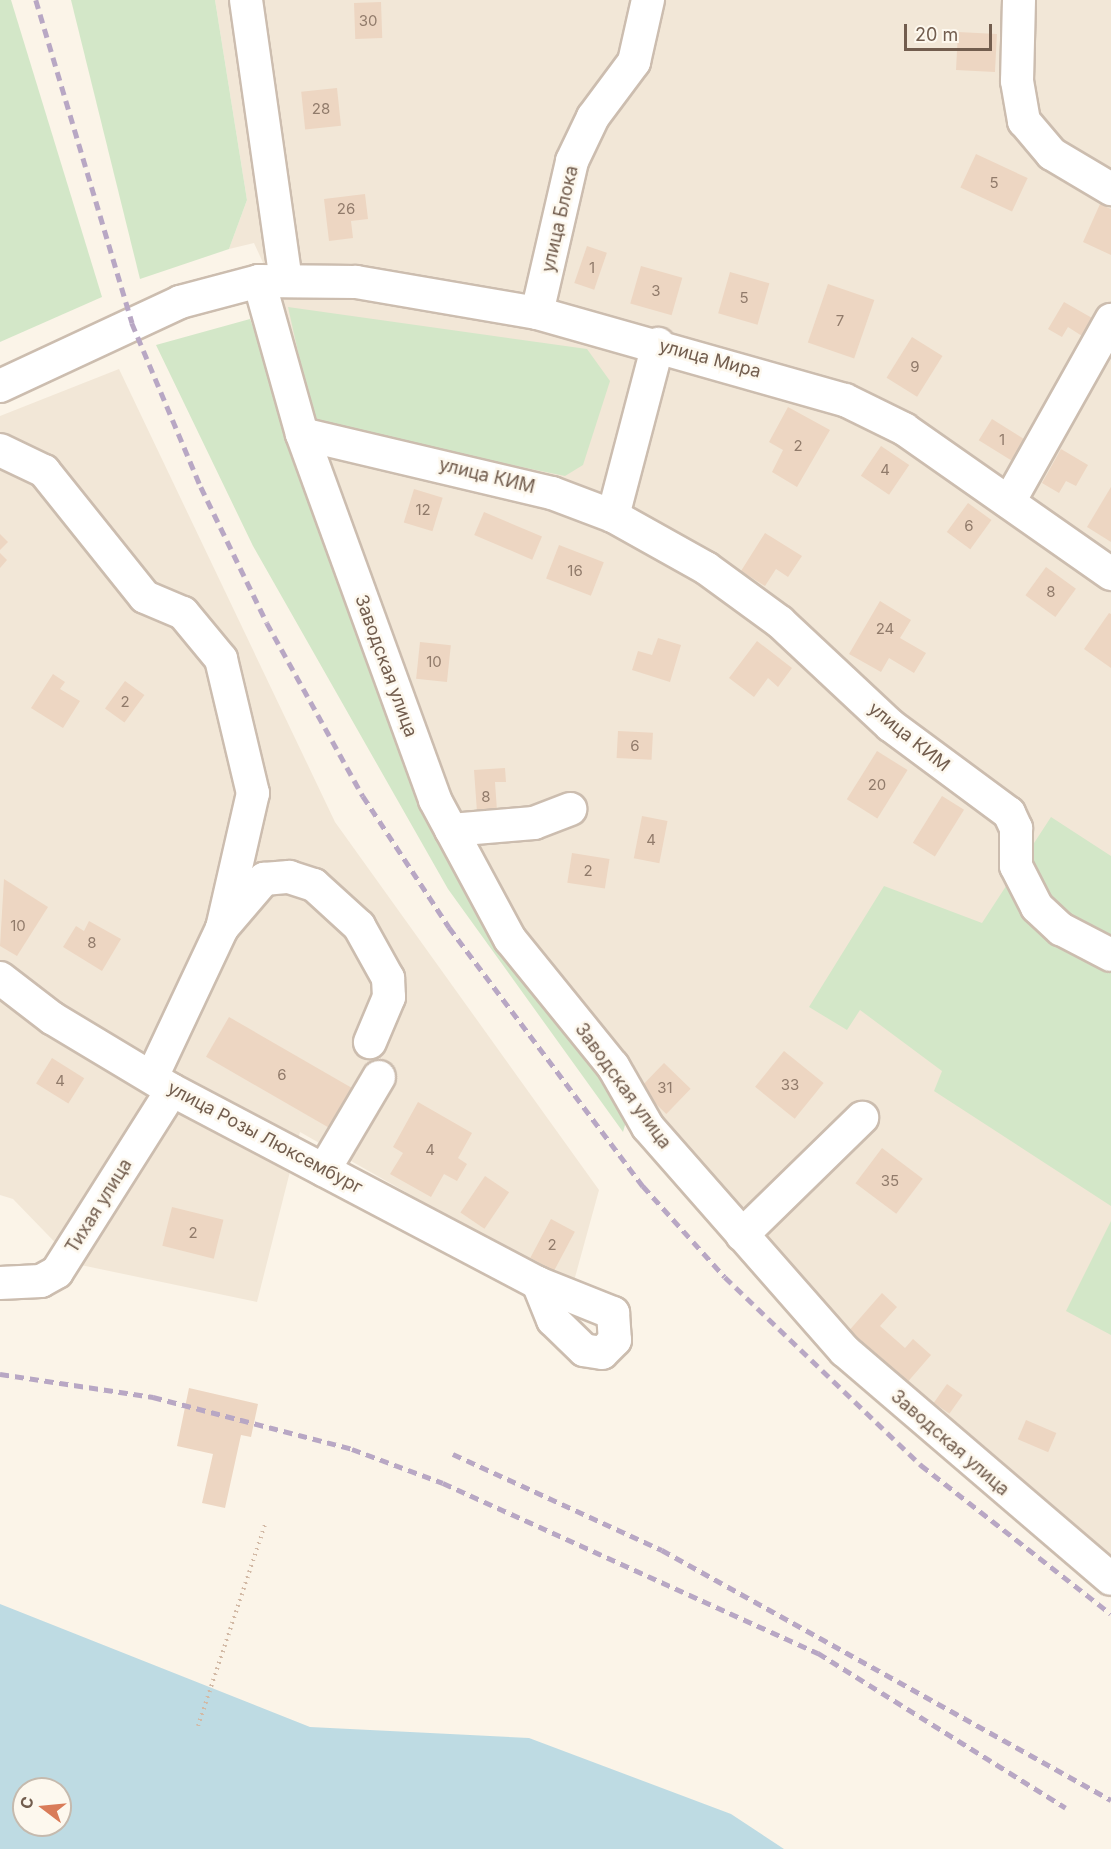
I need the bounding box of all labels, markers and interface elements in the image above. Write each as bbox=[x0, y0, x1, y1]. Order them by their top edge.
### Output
house number: 30 bbox=[359, 12, 377, 30]
scale bar bbox=[907, 12, 996, 50]
text: 20 m bbox=[915, 24, 958, 45]
house number: 28 bbox=[312, 100, 330, 118]
street label: улица Блока bbox=[537, 164, 583, 274]
house number: 5 bbox=[989, 174, 999, 192]
house number: 26 bbox=[337, 200, 355, 218]
house number: 1 bbox=[589, 259, 595, 277]
house number: 3 bbox=[651, 282, 661, 300]
house number: 5 bbox=[739, 289, 749, 307]
house number: 7 bbox=[836, 312, 844, 330]
street label: улица Мира bbox=[657, 335, 763, 383]
house number: 9 bbox=[910, 358, 920, 376]
house number: 1 bbox=[999, 431, 1005, 449]
house number: 2 bbox=[793, 437, 803, 455]
street label: улица КИМ bbox=[437, 454, 537, 498]
house number: 4 bbox=[880, 461, 890, 479]
house number: 12 bbox=[415, 501, 431, 519]
house number: 6 bbox=[964, 517, 974, 535]
house number: 16 bbox=[567, 562, 583, 580]
house number: 8 bbox=[1046, 583, 1056, 601]
street label: Заводская улица bbox=[350, 592, 422, 740]
house number: 24 bbox=[876, 620, 894, 638]
house number: 10 bbox=[426, 653, 442, 671]
house number: 2 bbox=[120, 693, 130, 711]
street label: улица КИМ bbox=[864, 698, 954, 776]
house number: 6 bbox=[630, 737, 640, 755]
house number: 20 bbox=[868, 776, 886, 794]
house number: 8 bbox=[481, 788, 491, 806]
house number: 4 bbox=[646, 831, 656, 849]
house number: 2 bbox=[583, 862, 593, 880]
house number: 10 bbox=[10, 917, 26, 935]
house number: 8 bbox=[87, 934, 97, 952]
street label: Заводская улица bbox=[570, 1019, 676, 1153]
house number: 6 bbox=[277, 1066, 287, 1084]
house number: 4 bbox=[55, 1072, 65, 1090]
house number: 33 bbox=[781, 1076, 799, 1094]
street label: улица Розы Люксембург bbox=[164, 1077, 366, 1199]
house number: 31 bbox=[657, 1079, 673, 1097]
house number: 4 bbox=[425, 1141, 435, 1159]
street label: Тихая улица bbox=[61, 1155, 137, 1257]
house number: 35 bbox=[881, 1172, 899, 1190]
house number: 2 bbox=[188, 1224, 198, 1242]
house number: 2 bbox=[547, 1236, 557, 1254]
street label: Заводская улица bbox=[886, 1386, 1014, 1500]
north arrow bbox=[12, 1777, 72, 1837]
text: С bbox=[15, 1794, 38, 1811]

